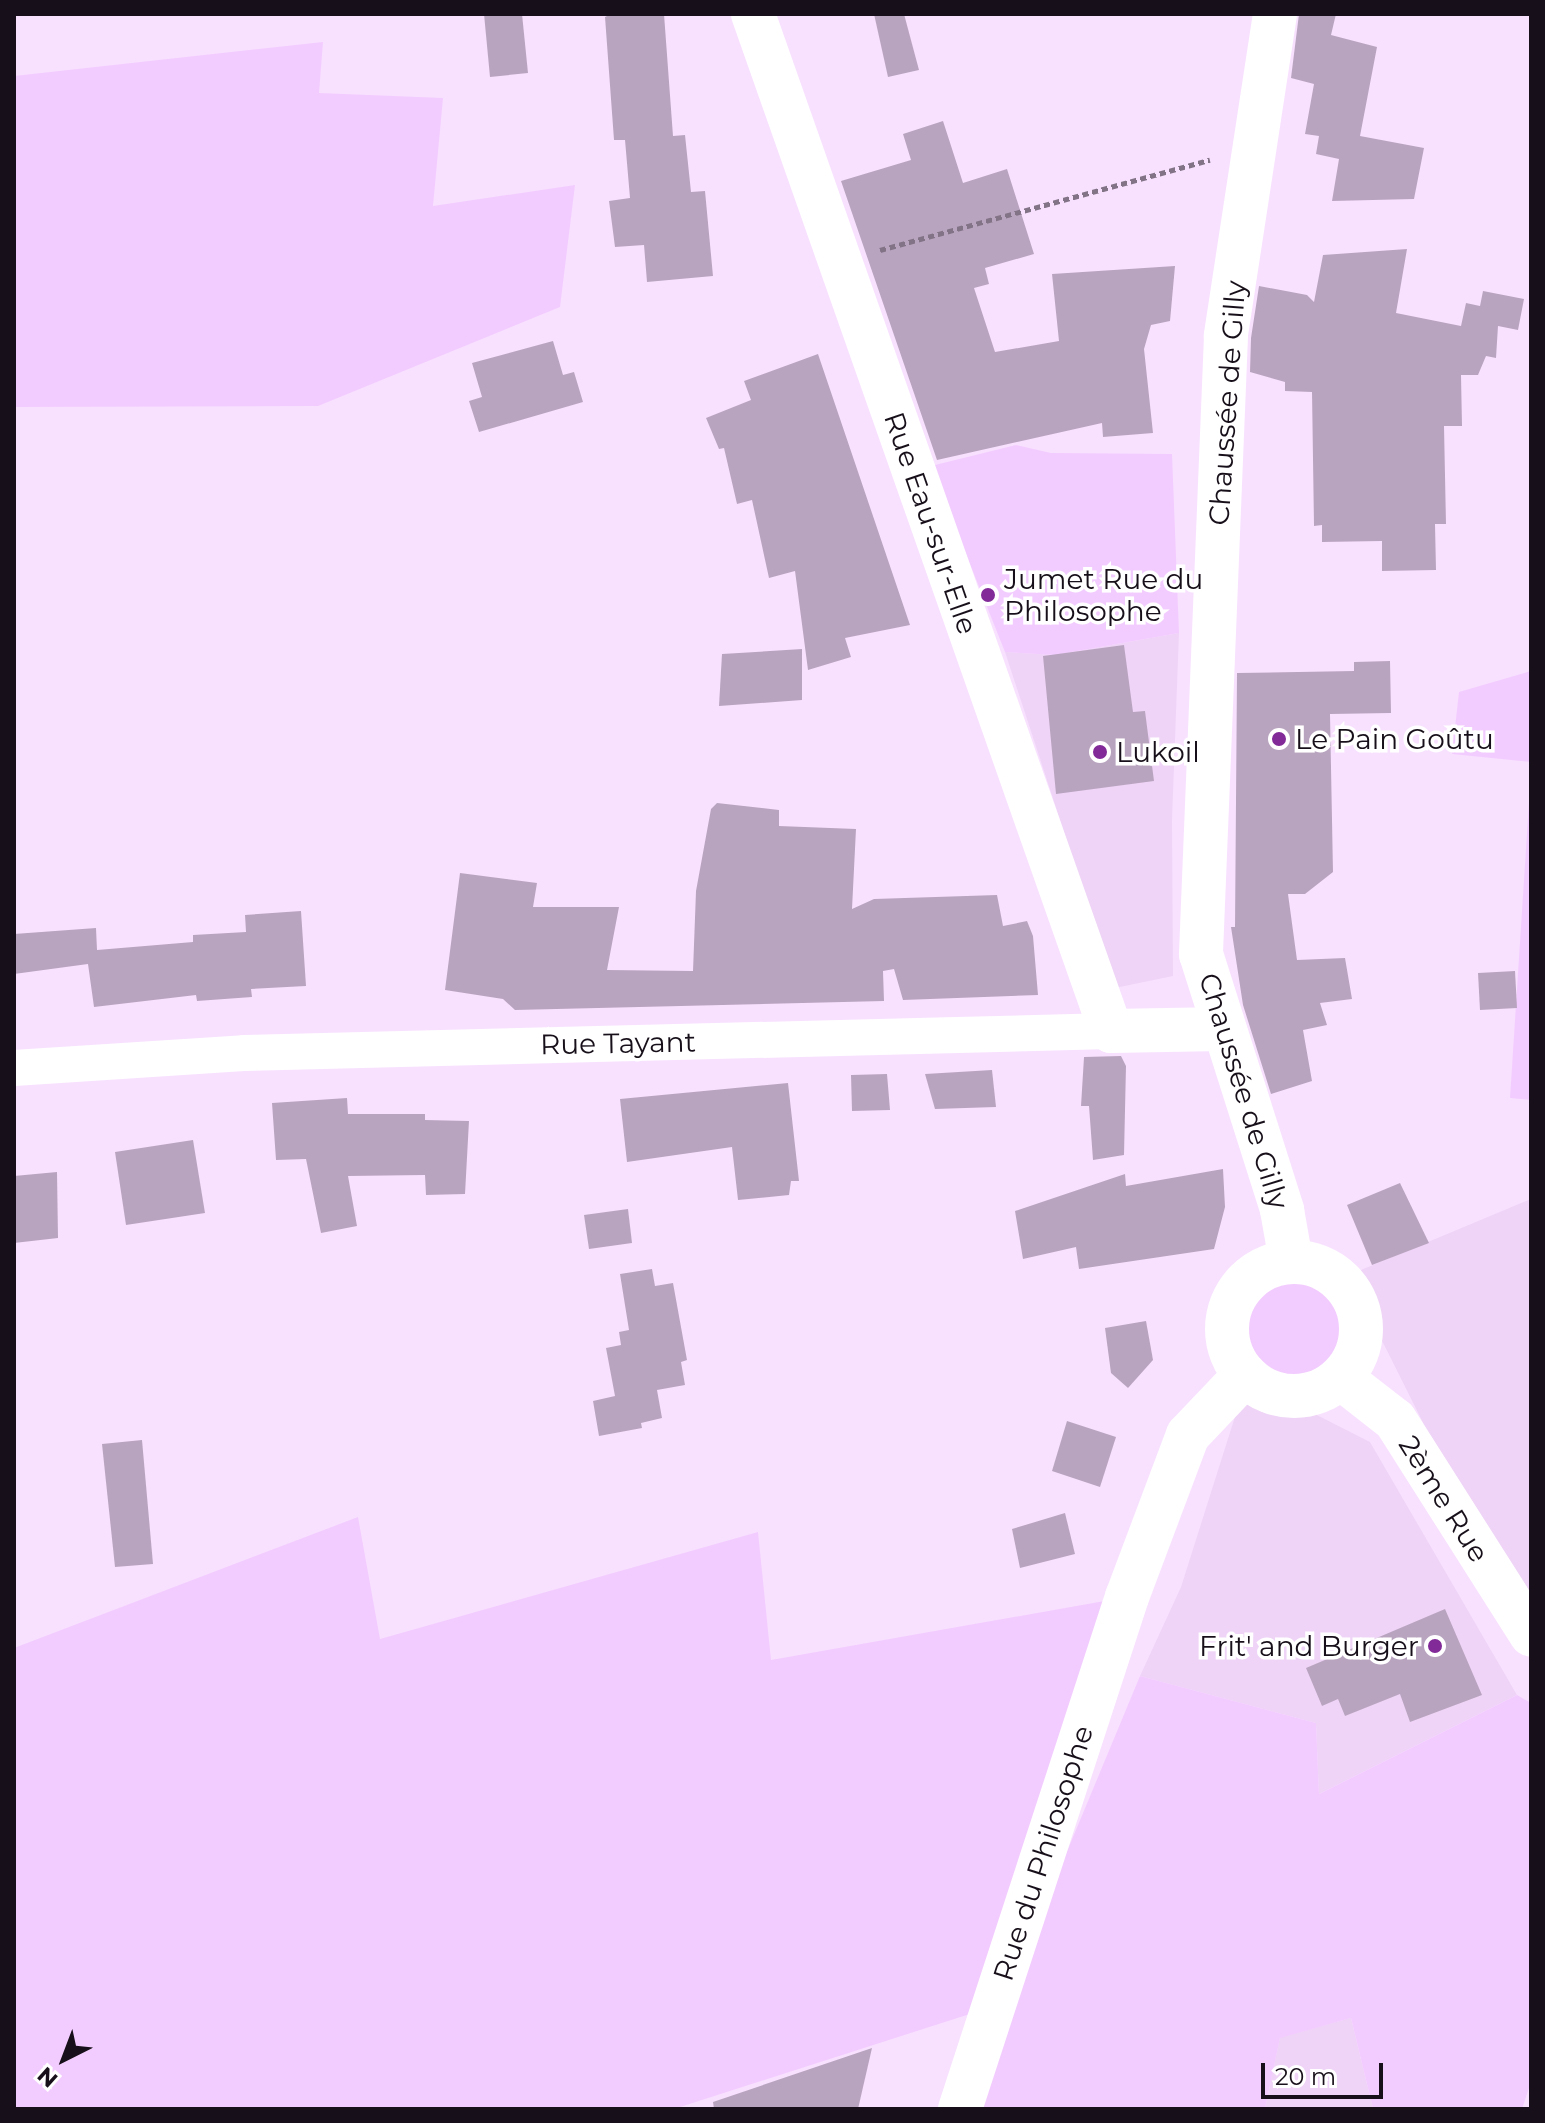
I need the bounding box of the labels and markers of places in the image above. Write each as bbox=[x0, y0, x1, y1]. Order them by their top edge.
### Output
place label: Jumet Rue du Philosophe bbox=[1004, 562, 1203, 628]
marker: Jumet Rue du Philosophe bbox=[979, 586, 997, 604]
place label: Le Pain Goûtu bbox=[1295, 722, 1494, 756]
marker: Le Pain Goûtu bbox=[1270, 730, 1288, 748]
place label: Lukoil bbox=[1116, 735, 1200, 769]
marker: Lukoil bbox=[1091, 743, 1109, 761]
place label: Frit' and Burger bbox=[1199, 1629, 1419, 1663]
marker: Frit' and Burger bbox=[1426, 1637, 1444, 1655]

